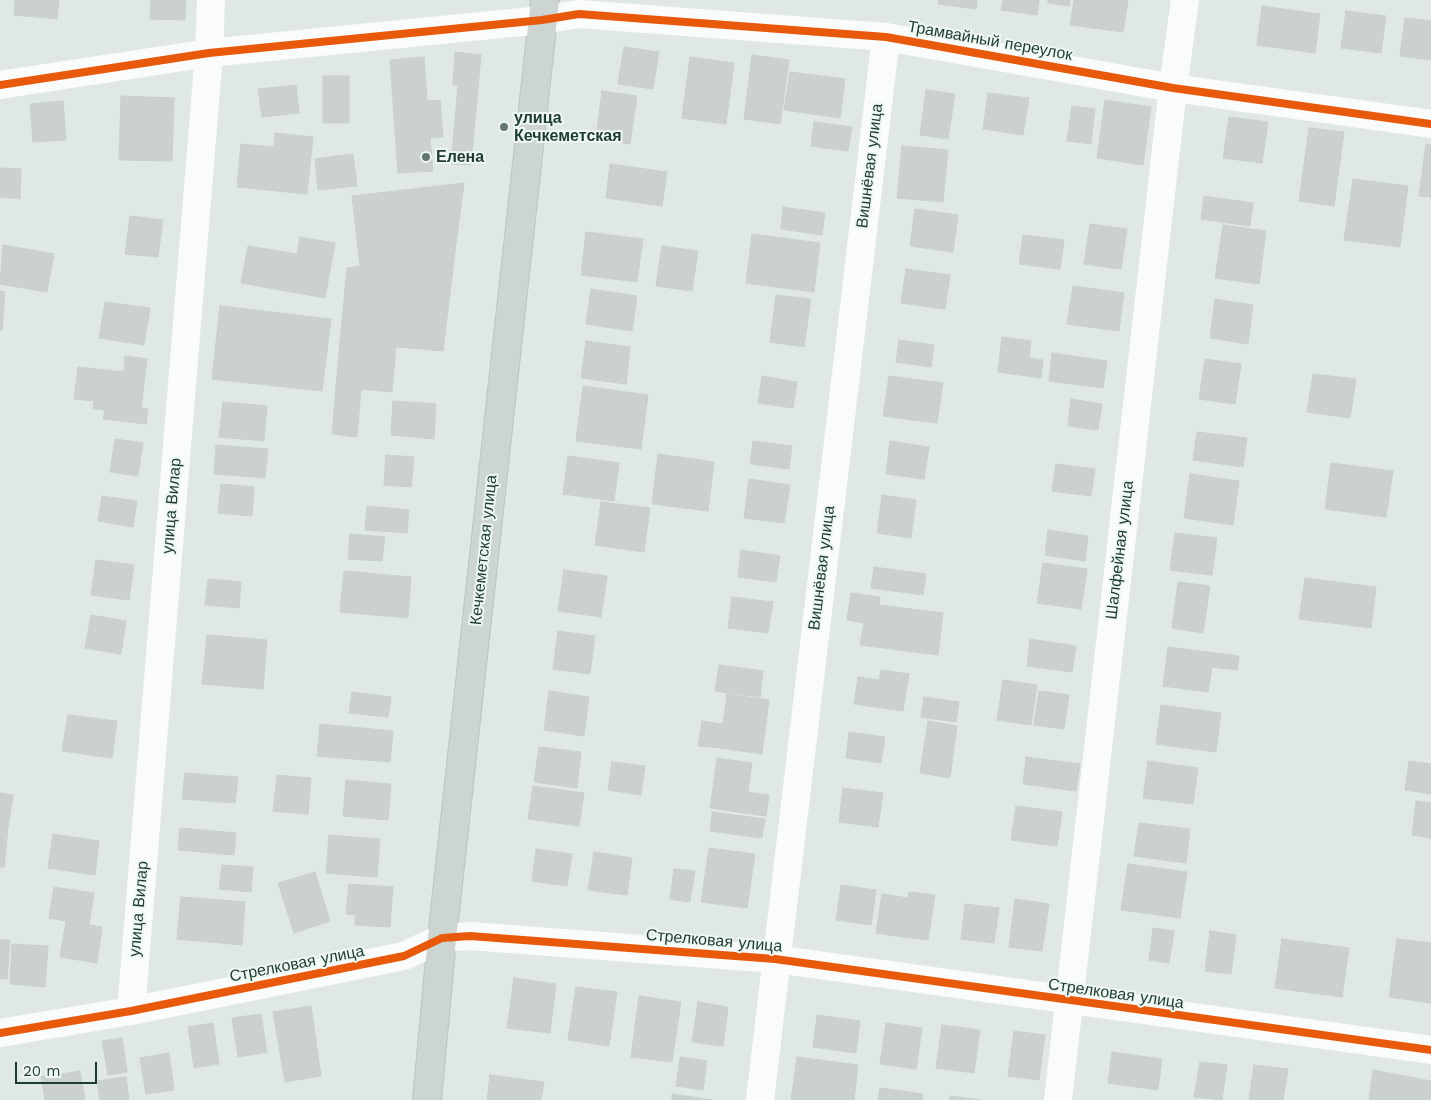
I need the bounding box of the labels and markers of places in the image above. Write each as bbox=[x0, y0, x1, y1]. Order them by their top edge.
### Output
place label: улица Кечкеметская bbox=[514, 108, 622, 146]
marker: улица Кечкеметская bbox=[498, 121, 510, 133]
place label: Елена bbox=[436, 147, 484, 167]
marker: Елена bbox=[420, 151, 432, 163]

